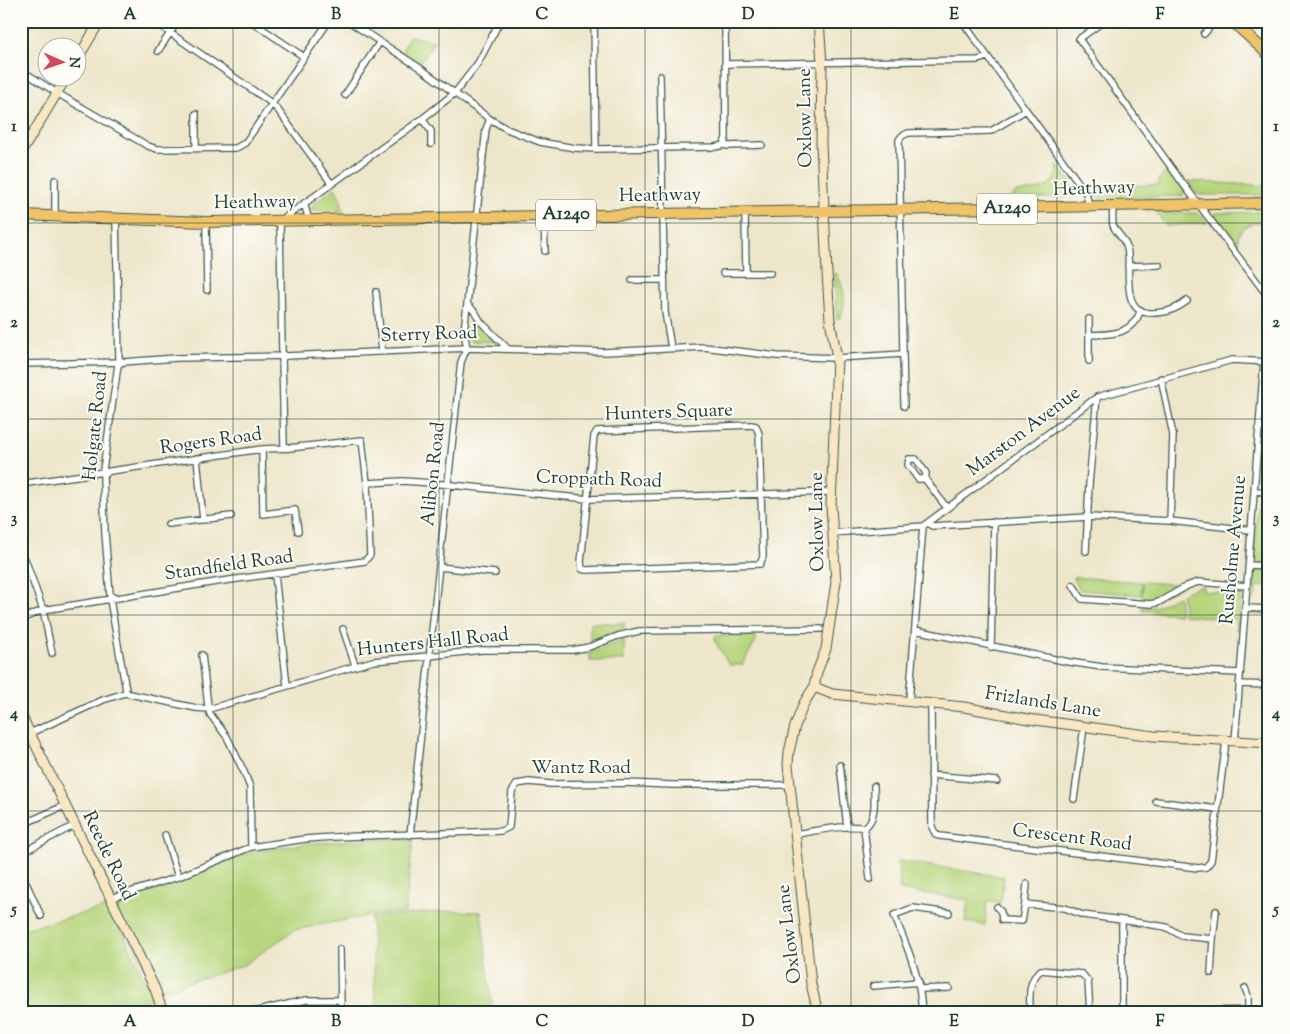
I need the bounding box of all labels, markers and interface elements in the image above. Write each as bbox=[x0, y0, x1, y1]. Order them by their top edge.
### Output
text: A bbox=[124, 4, 137, 27]
text: B bbox=[331, 4, 341, 27]
text: C bbox=[536, 4, 549, 27]
text: D bbox=[742, 4, 755, 27]
text: E bbox=[949, 4, 959, 27]
text: F bbox=[1156, 4, 1165, 27]
north arrow bbox=[38, 38, 88, 88]
text: N bbox=[63, 56, 83, 68]
street label: Oxlow Lane bbox=[792, 68, 820, 168]
text: 1 bbox=[11, 116, 17, 139]
text: 1 bbox=[1273, 116, 1279, 139]
street label: Heathway bbox=[1053, 174, 1136, 204]
street label: Heathway bbox=[619, 182, 702, 210]
street label: Heathway bbox=[214, 189, 297, 217]
road number: A1240 bbox=[977, 193, 1037, 224]
road number: A1240 bbox=[536, 200, 596, 230]
text: 2 bbox=[10, 312, 18, 335]
text: 2 bbox=[1272, 312, 1280, 335]
street label: Sterry Road bbox=[380, 320, 478, 350]
street label: Holgate Road bbox=[77, 369, 115, 482]
street label: Marston Avenue bbox=[961, 380, 1087, 484]
street label: Hunters Square bbox=[604, 397, 734, 429]
street label: Alibon Road bbox=[415, 420, 453, 527]
street label: Rogers Road bbox=[158, 421, 264, 463]
street label: Croppath Road bbox=[535, 464, 663, 496]
street label: Oxlow Lane bbox=[804, 472, 832, 572]
street label: Rusholme Avenue bbox=[1214, 474, 1254, 626]
text: 3 bbox=[11, 508, 18, 531]
text: 3 bbox=[1273, 508, 1280, 531]
street label: Standfield Road bbox=[163, 544, 296, 588]
street label: Hunters Hall Road bbox=[356, 622, 510, 664]
street label: Frizlands Lane bbox=[983, 680, 1103, 726]
text: 4 bbox=[9, 703, 18, 726]
text: 4 bbox=[1271, 703, 1280, 726]
street label: Wantz Road bbox=[531, 755, 631, 782]
street label: Reede Road bbox=[75, 807, 141, 906]
street label: Crescent Road bbox=[1011, 817, 1134, 859]
street label: Oxlow Lane bbox=[771, 883, 809, 985]
text: 5 bbox=[9, 899, 17, 922]
text: 5 bbox=[1271, 899, 1279, 922]
text: A bbox=[124, 1011, 137, 1034]
text: B bbox=[331, 1011, 341, 1034]
text: C bbox=[536, 1011, 549, 1034]
text: D bbox=[742, 1011, 755, 1034]
text: E bbox=[949, 1011, 959, 1034]
text: F bbox=[1156, 1011, 1165, 1034]

